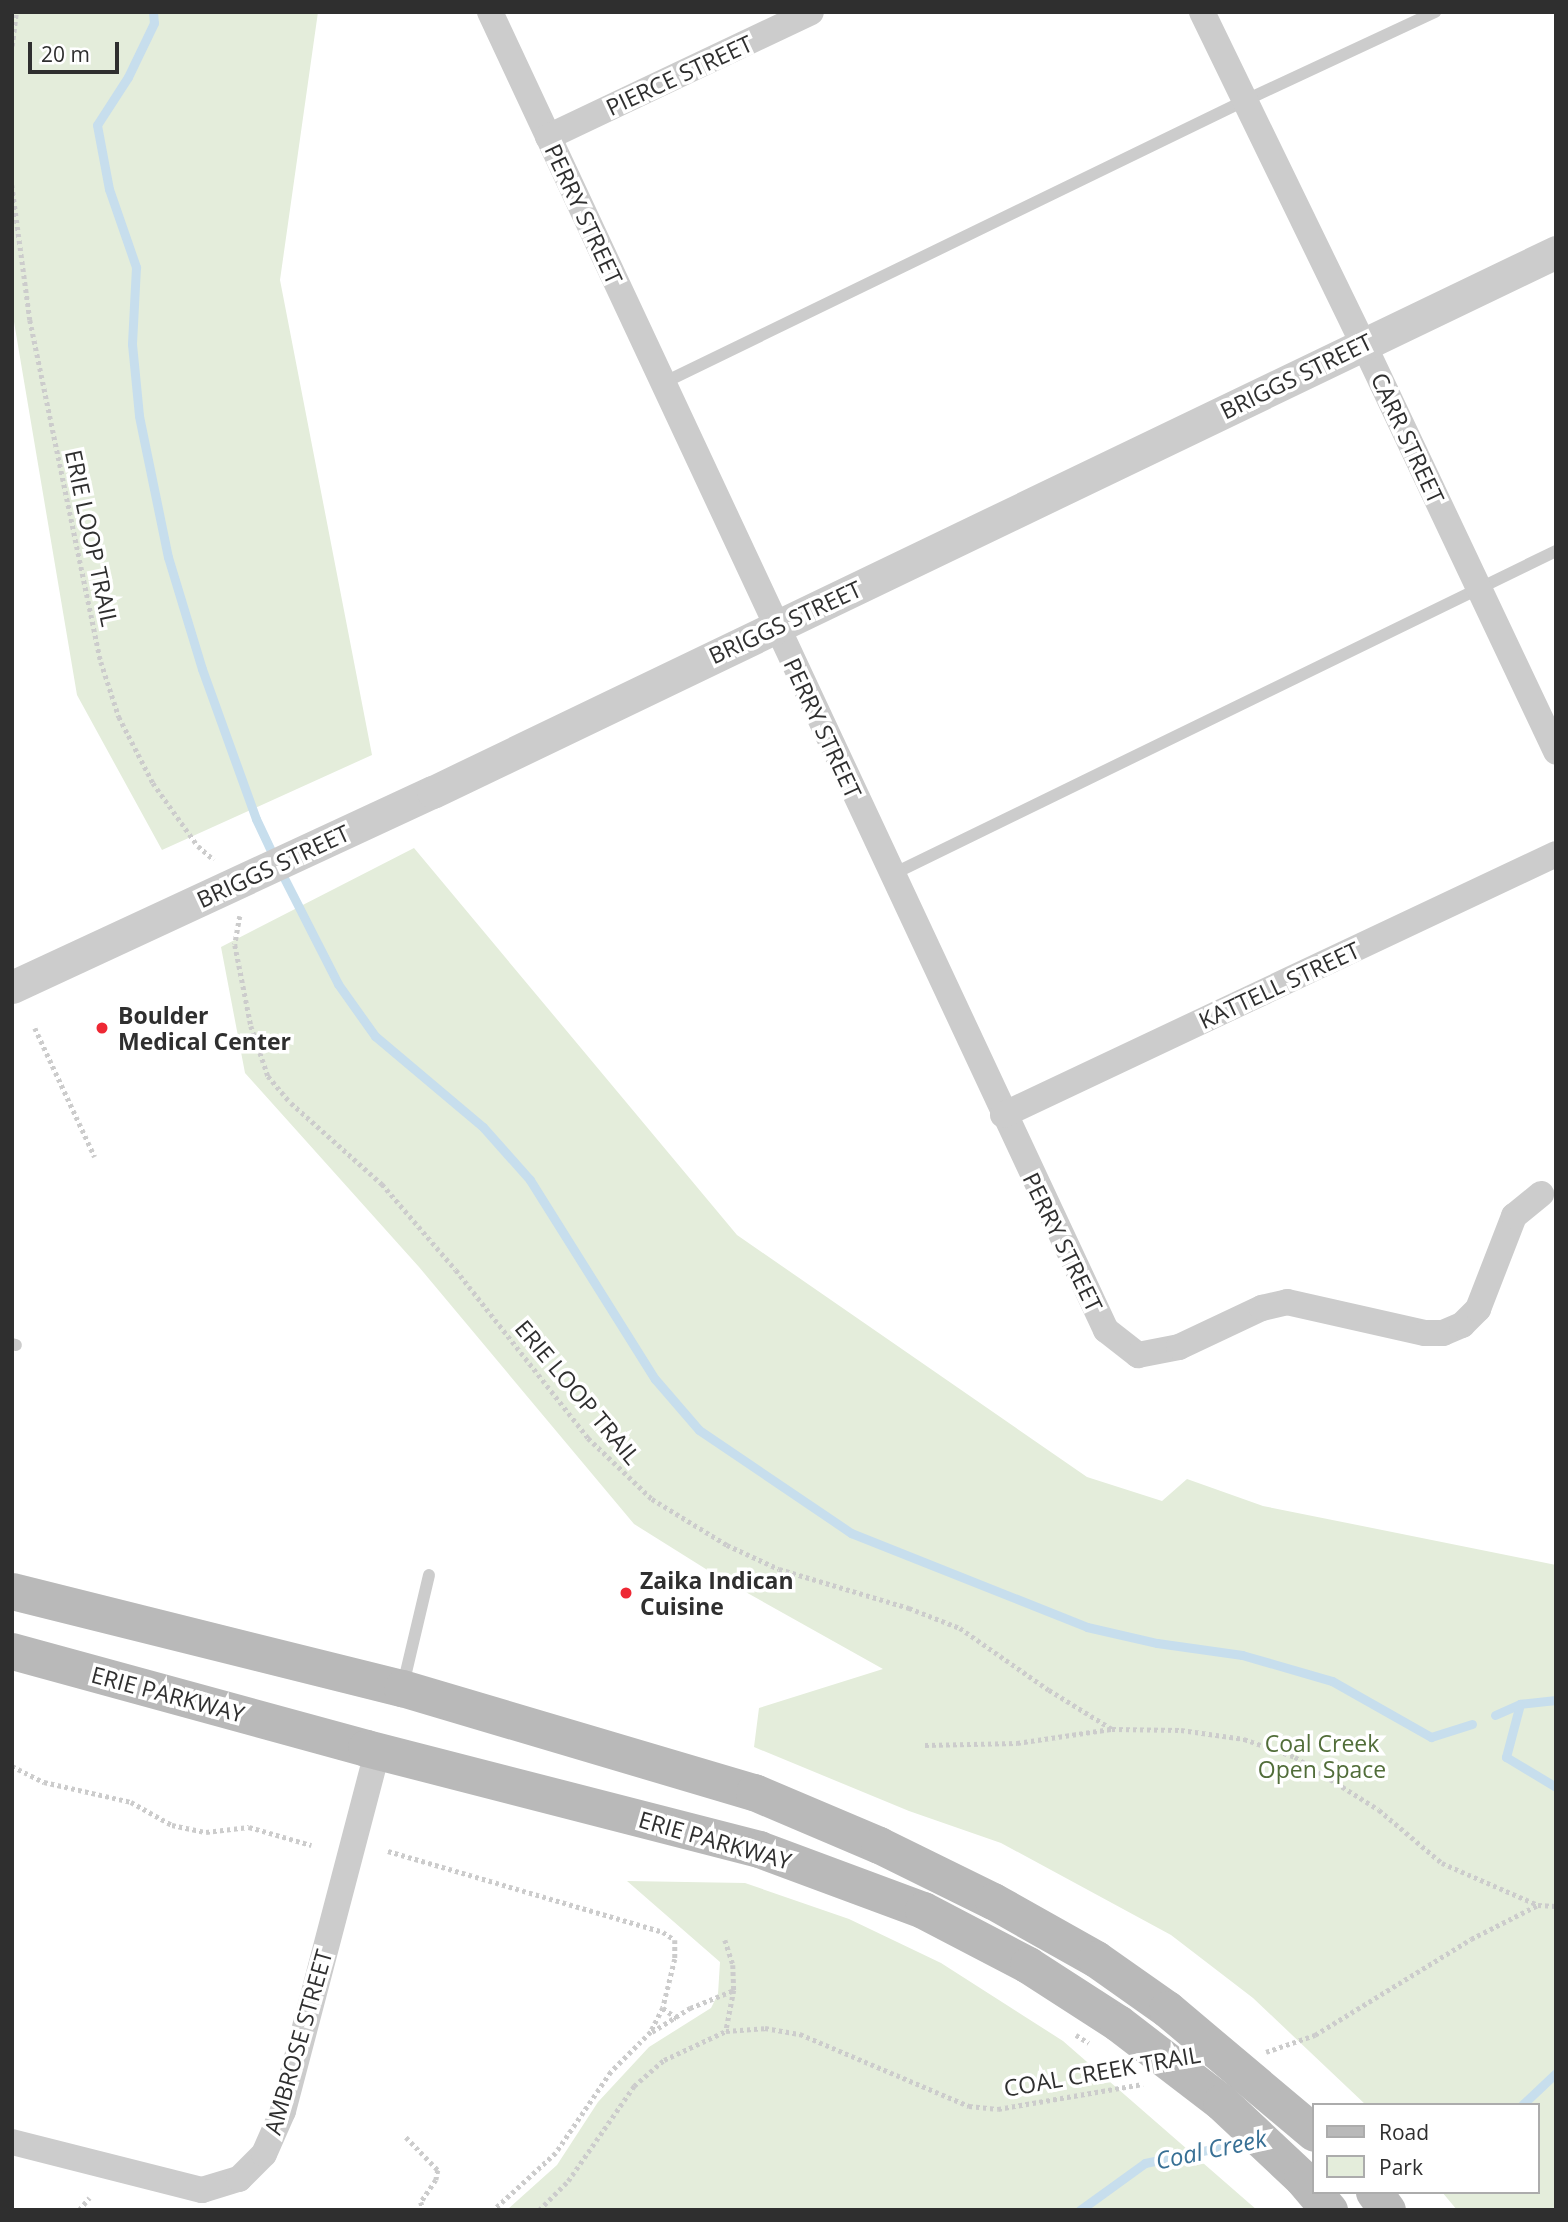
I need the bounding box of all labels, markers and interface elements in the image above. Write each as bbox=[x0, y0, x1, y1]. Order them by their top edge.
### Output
scale bar bbox=[32, 28, 122, 72]
street label: PIERCE STREET bbox=[601, 29, 757, 121]
text: 20 m bbox=[41, 40, 90, 68]
street label: PERRY STREET bbox=[539, 139, 629, 289]
street label: BRIGGS STREET bbox=[1216, 327, 1376, 425]
street label: CARR STREET bbox=[1366, 368, 1450, 508]
street label: ERIE LOOP TRAIL bbox=[60, 447, 124, 629]
street label: BRIGGS STREET bbox=[704, 575, 866, 669]
street label: PERRY STREET bbox=[778, 653, 868, 803]
street label: BRIGGS STREET bbox=[192, 819, 354, 913]
street label: KATTELL STREET bbox=[1194, 936, 1364, 1034]
place label: Boulder Medical Center bbox=[118, 1001, 291, 1055]
marker: Boulder Medical Center bbox=[92, 1018, 112, 1038]
street label: PERRY STREET bbox=[1017, 1168, 1109, 1316]
street label: ERIE LOOP TRAIL bbox=[510, 1314, 646, 1470]
place label: Zaika Indican Cuisine bbox=[640, 1566, 793, 1620]
marker: Zaika Indican Cuisine bbox=[618, 1585, 634, 1601]
street label: ERIE PARKWAY bbox=[88, 1660, 248, 1728]
park label: Coal Creek Open Space bbox=[1258, 1729, 1386, 1783]
street label: ERIE PARKWAY bbox=[636, 1805, 794, 1875]
street label: AMBROSE STREET bbox=[258, 1946, 338, 2138]
street label: COAL CREEK TRAIL bbox=[1002, 2040, 1202, 2102]
legend bbox=[1312, 2103, 1540, 2194]
text: Road bbox=[1379, 2118, 1429, 2146]
water label: Coal Creek bbox=[1153, 2123, 1269, 2175]
text: Park bbox=[1379, 2153, 1423, 2181]

